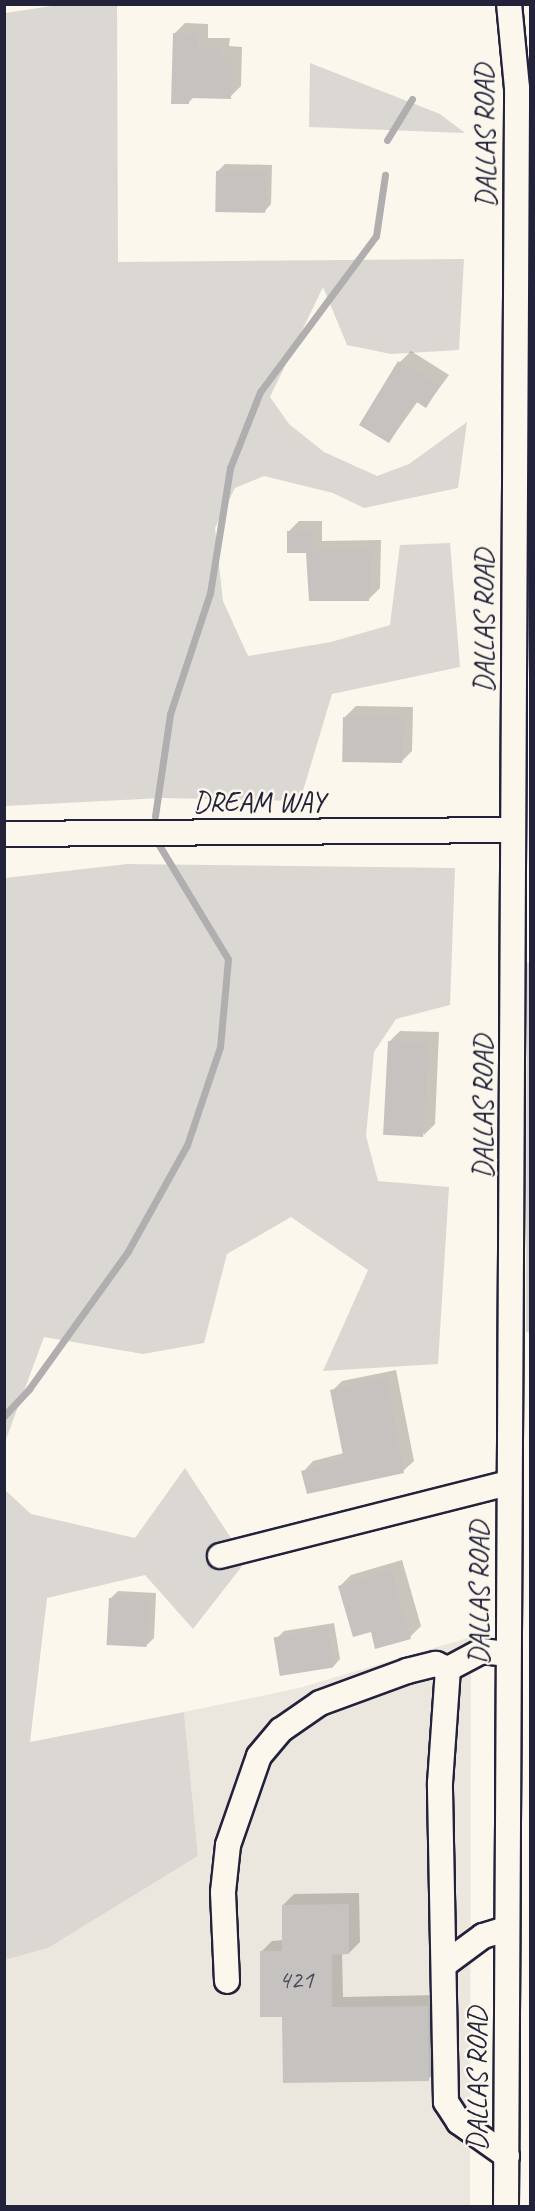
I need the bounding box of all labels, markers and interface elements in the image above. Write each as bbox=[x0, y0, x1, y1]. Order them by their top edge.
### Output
street label: DALLAS ROAD bbox=[467, 63, 503, 209]
street label: DALLAS ROAD bbox=[467, 549, 501, 693]
street label: DREAM WAY bbox=[193, 785, 325, 819]
street label: DALLAS ROAD bbox=[466, 1035, 500, 1179]
street label: DALLAS ROAD bbox=[462, 1521, 496, 1665]
house number: 421 bbox=[278, 1964, 314, 1996]
street label: DALLAS ROAD bbox=[460, 2007, 494, 2151]

